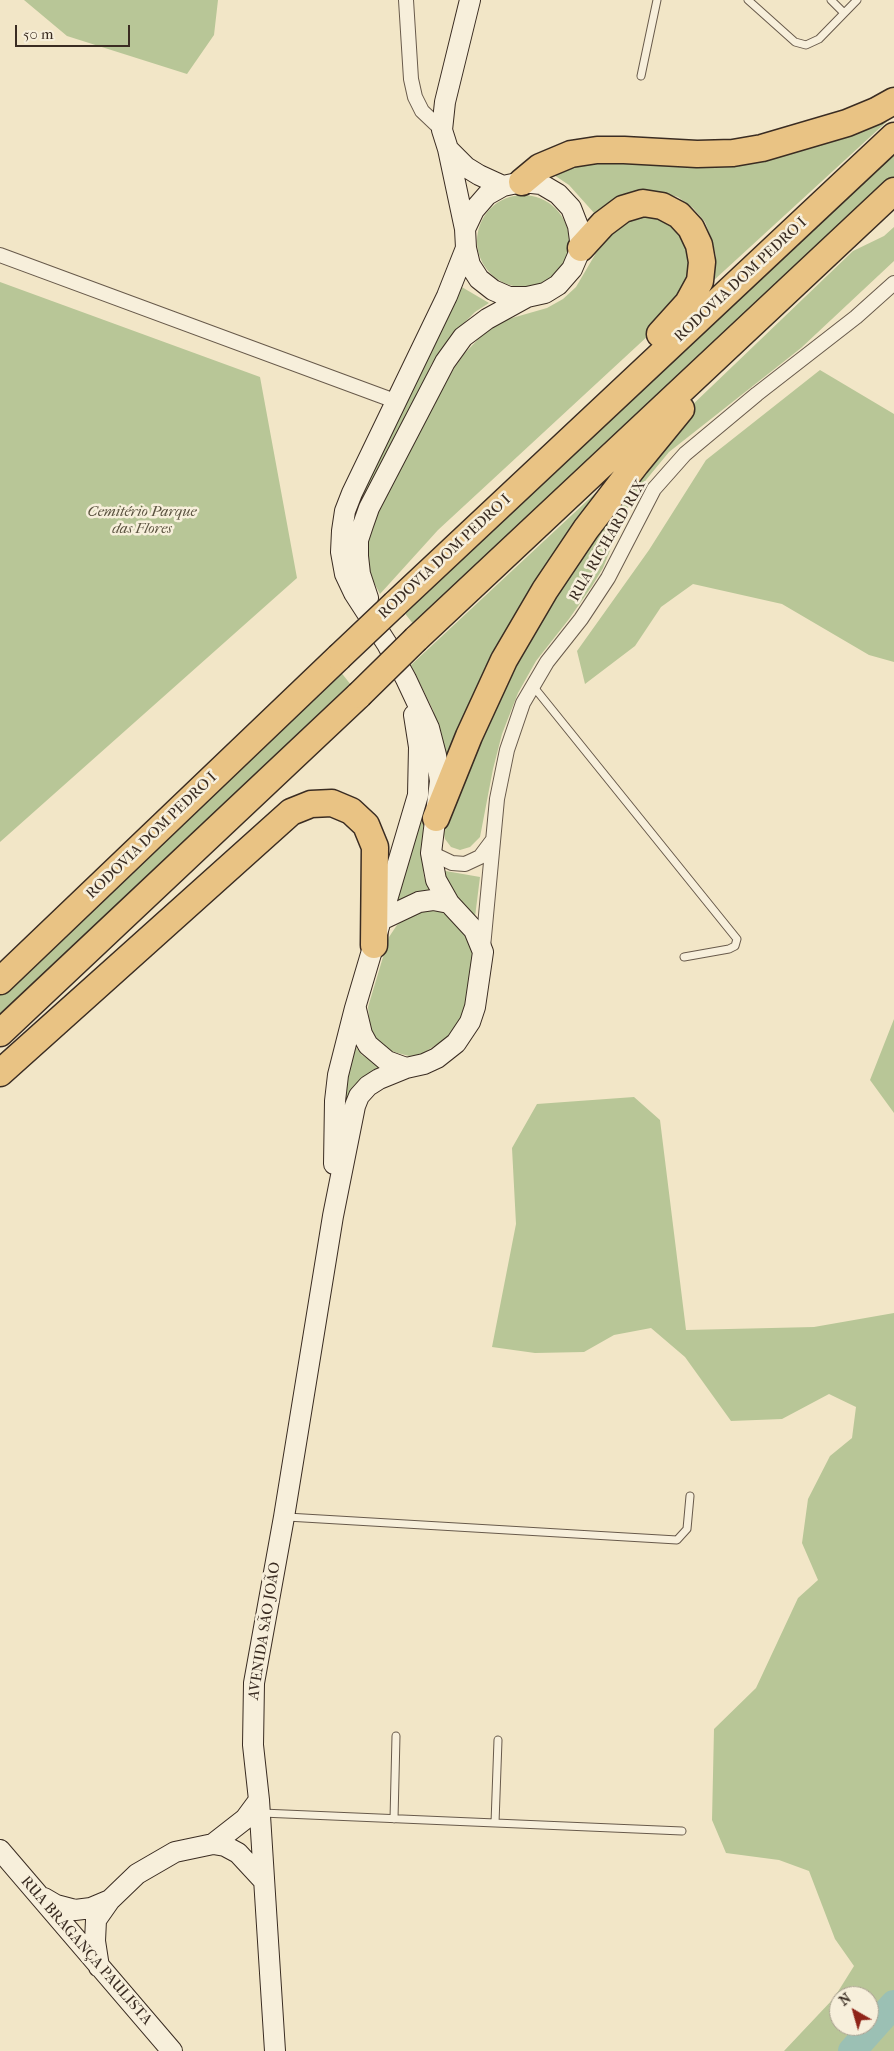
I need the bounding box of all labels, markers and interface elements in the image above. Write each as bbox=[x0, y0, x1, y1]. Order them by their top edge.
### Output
scale bar bbox=[18, 15, 132, 47]
text: 50 m bbox=[23, 25, 53, 43]
street label: RODOVIA DOM PEDRO I bbox=[671, 214, 811, 346]
street label: RUA RICHARD RIX bbox=[566, 477, 650, 605]
street label: RODOVIA DOM PEDRO I bbox=[375, 491, 515, 623]
park label: Cemitério Parque das Flores bbox=[87, 503, 197, 538]
street label: RODOVIA DOM PEDRO I bbox=[83, 769, 221, 903]
street label: AVENIDA SÃO JOÃO bbox=[245, 1561, 285, 1701]
street label: RUA BRAGANÇA PAULISTA bbox=[17, 1873, 155, 2029]
north arrow bbox=[829, 1986, 879, 2036]
text: N bbox=[836, 1990, 854, 2010]

